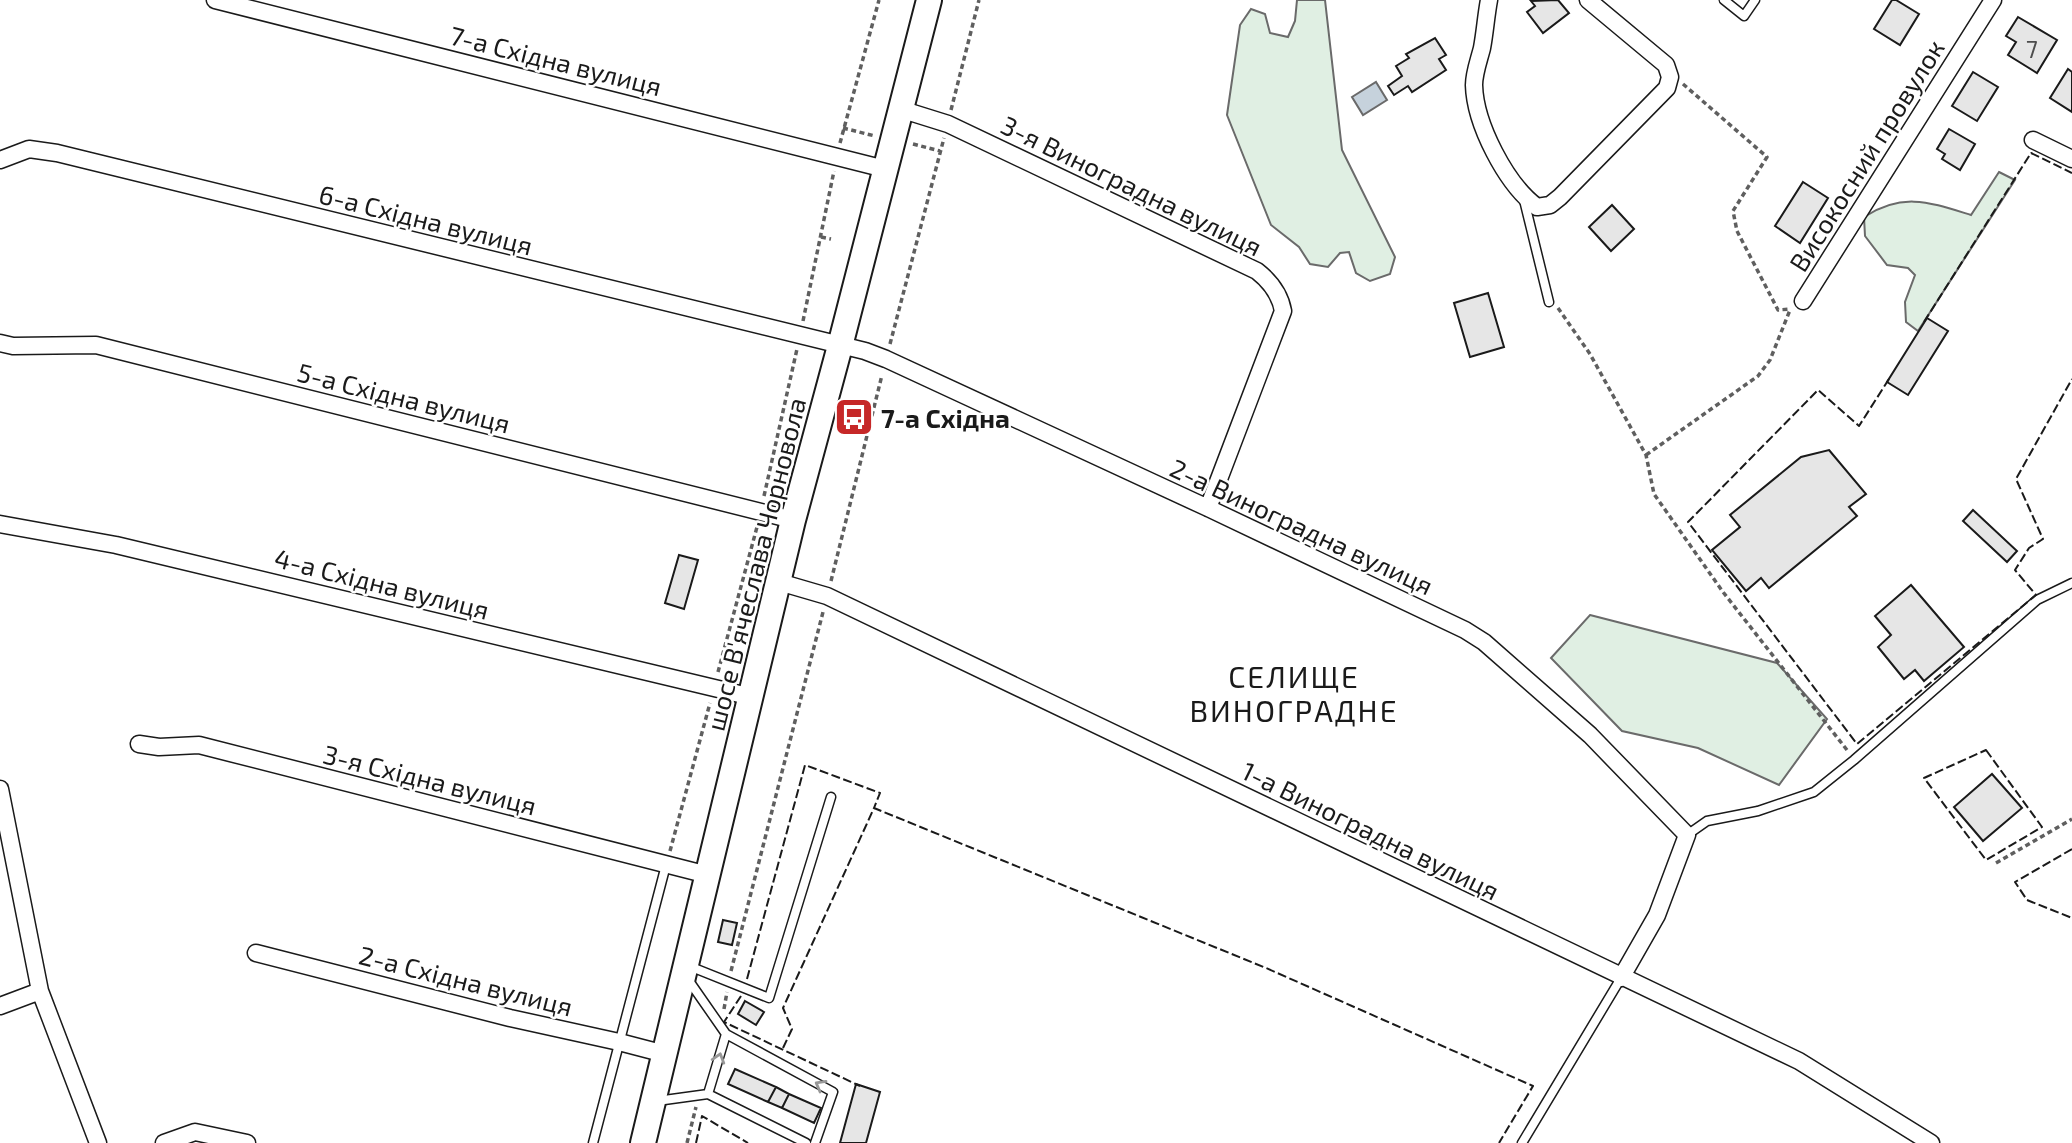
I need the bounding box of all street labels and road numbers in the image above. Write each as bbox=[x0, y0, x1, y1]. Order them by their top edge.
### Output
street label: 7-а Східна вулиця bbox=[447, 19, 665, 102]
street label: Високосний провулок bbox=[1782, 33, 1951, 277]
street label: 3-я Виноградна вулиця bbox=[996, 108, 1267, 263]
street label: 6-а Східна вулиця bbox=[316, 177, 536, 262]
street label: 5-а Східна вулиця bbox=[294, 356, 514, 439]
street label: шосе В'ячеслава Чорновола bbox=[699, 394, 811, 734]
street label: 2-а Виноградна вулиця bbox=[1165, 451, 1438, 601]
street label: 4-а Східна вулиця bbox=[271, 541, 493, 626]
street label: 3-я Східна вулиця bbox=[320, 738, 540, 821]
street label: 1-а Виноградна вулиця bbox=[1237, 754, 1505, 907]
street label: 2-а Східна вулиця bbox=[356, 938, 576, 1022]

